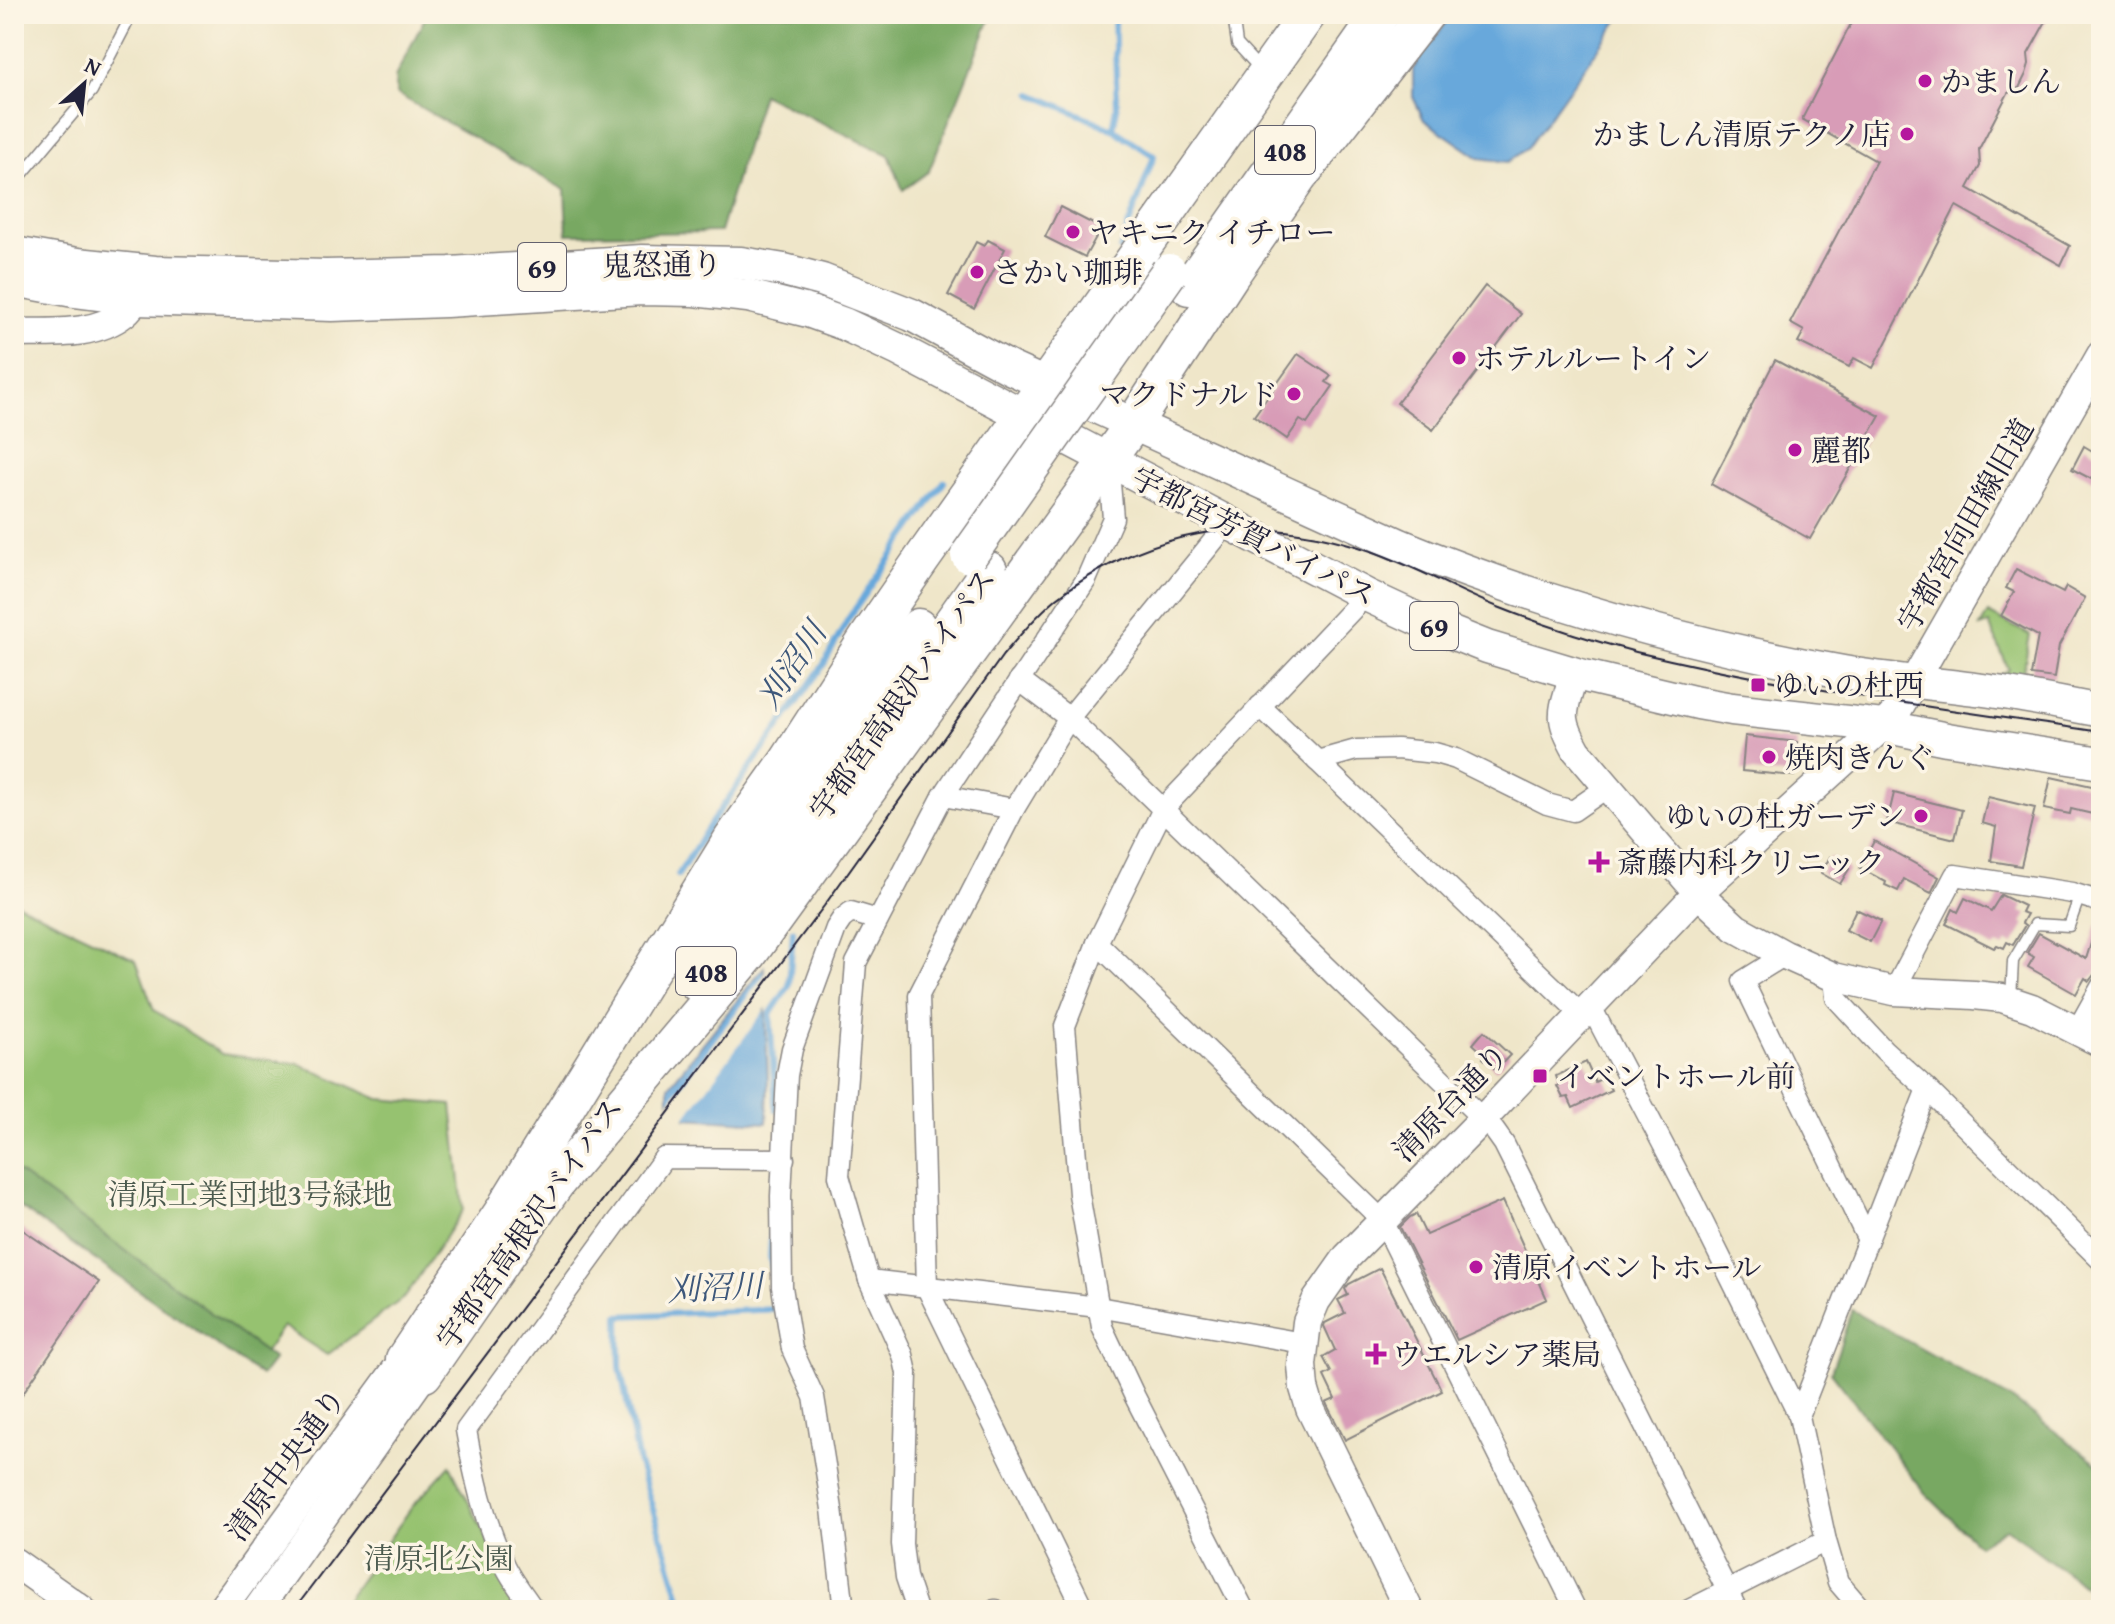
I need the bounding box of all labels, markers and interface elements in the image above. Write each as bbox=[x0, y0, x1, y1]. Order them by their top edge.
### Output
north arrow bbox=[44, 44, 124, 124]
text: N bbox=[79, 49, 107, 84]
place label: かましん bbox=[1941, 59, 2061, 103]
marker: かましん bbox=[1916, 72, 1934, 90]
place label: かましん清原テクノ店 bbox=[1593, 112, 1891, 156]
marker: かましん清原テクノ店 bbox=[1898, 125, 1916, 143]
road number: 408 bbox=[1255, 126, 1315, 174]
place label: ヤキニク イチロー bbox=[1089, 210, 1336, 254]
marker: ヤキニク イチロー bbox=[1064, 223, 1082, 241]
street label: 鬼怒通り bbox=[602, 241, 722, 287]
road number: 69 bbox=[518, 243, 566, 291]
place label: さかい珈琲 bbox=[993, 250, 1143, 294]
marker: さかい珈琲 bbox=[968, 263, 986, 281]
place label: ホテルルートイン bbox=[1475, 336, 1711, 380]
marker: ホテルルートイン bbox=[1450, 349, 1468, 367]
place label: マクドナルド bbox=[1100, 372, 1278, 416]
marker: マクドナルド bbox=[1285, 385, 1303, 403]
street label: 宇都宮向田線旧道 bbox=[1886, 410, 2044, 640]
place label: 麗都 bbox=[1811, 428, 1871, 472]
marker: 麗都 bbox=[1786, 441, 1804, 459]
street label: 宇都宮芳賀バイパス bbox=[1124, 455, 1384, 617]
street label: 宇都宮高根沢バイパス bbox=[798, 559, 1006, 829]
road number: 69 bbox=[1410, 602, 1458, 650]
water label: 刈沼川 bbox=[745, 610, 839, 718]
place label: ゆいの杜西 bbox=[1774, 663, 1924, 707]
marker: ゆいの杜西 bbox=[1749, 676, 1767, 694]
place label: 焼肉きんぐ bbox=[1785, 735, 1935, 779]
marker: 焼肉きんぐ bbox=[1760, 748, 1778, 766]
place label: ゆいの杜ガーデン bbox=[1666, 794, 1905, 838]
marker: ゆいの杜ガーデン bbox=[1912, 807, 1930, 825]
place label: 斎藤内科クリニック bbox=[1617, 840, 1885, 884]
marker: 斎藤内科クリニック bbox=[1588, 851, 1610, 873]
road number: 408 bbox=[676, 947, 736, 995]
street label: 清原台通り bbox=[1382, 1033, 1518, 1171]
place label: イベントホール前 bbox=[1556, 1054, 1795, 1098]
marker: イベントホール前 bbox=[1531, 1067, 1549, 1085]
street label: 宇都宮高根沢バイパス bbox=[425, 1088, 633, 1358]
park label: 清原工業団地3号緑地 bbox=[108, 1172, 392, 1216]
place label: 清原イベントホール bbox=[1492, 1245, 1761, 1289]
marker: 清原イベントホール bbox=[1467, 1258, 1485, 1276]
water label: 刈沼川 bbox=[666, 1261, 767, 1313]
place label: ウエルシア薬局 bbox=[1392, 1332, 1601, 1376]
marker: ウエルシア薬局 bbox=[1367, 1345, 1385, 1363]
street label: 清原中央通り bbox=[214, 1378, 356, 1550]
park label: 清原北公園 bbox=[364, 1536, 514, 1580]

